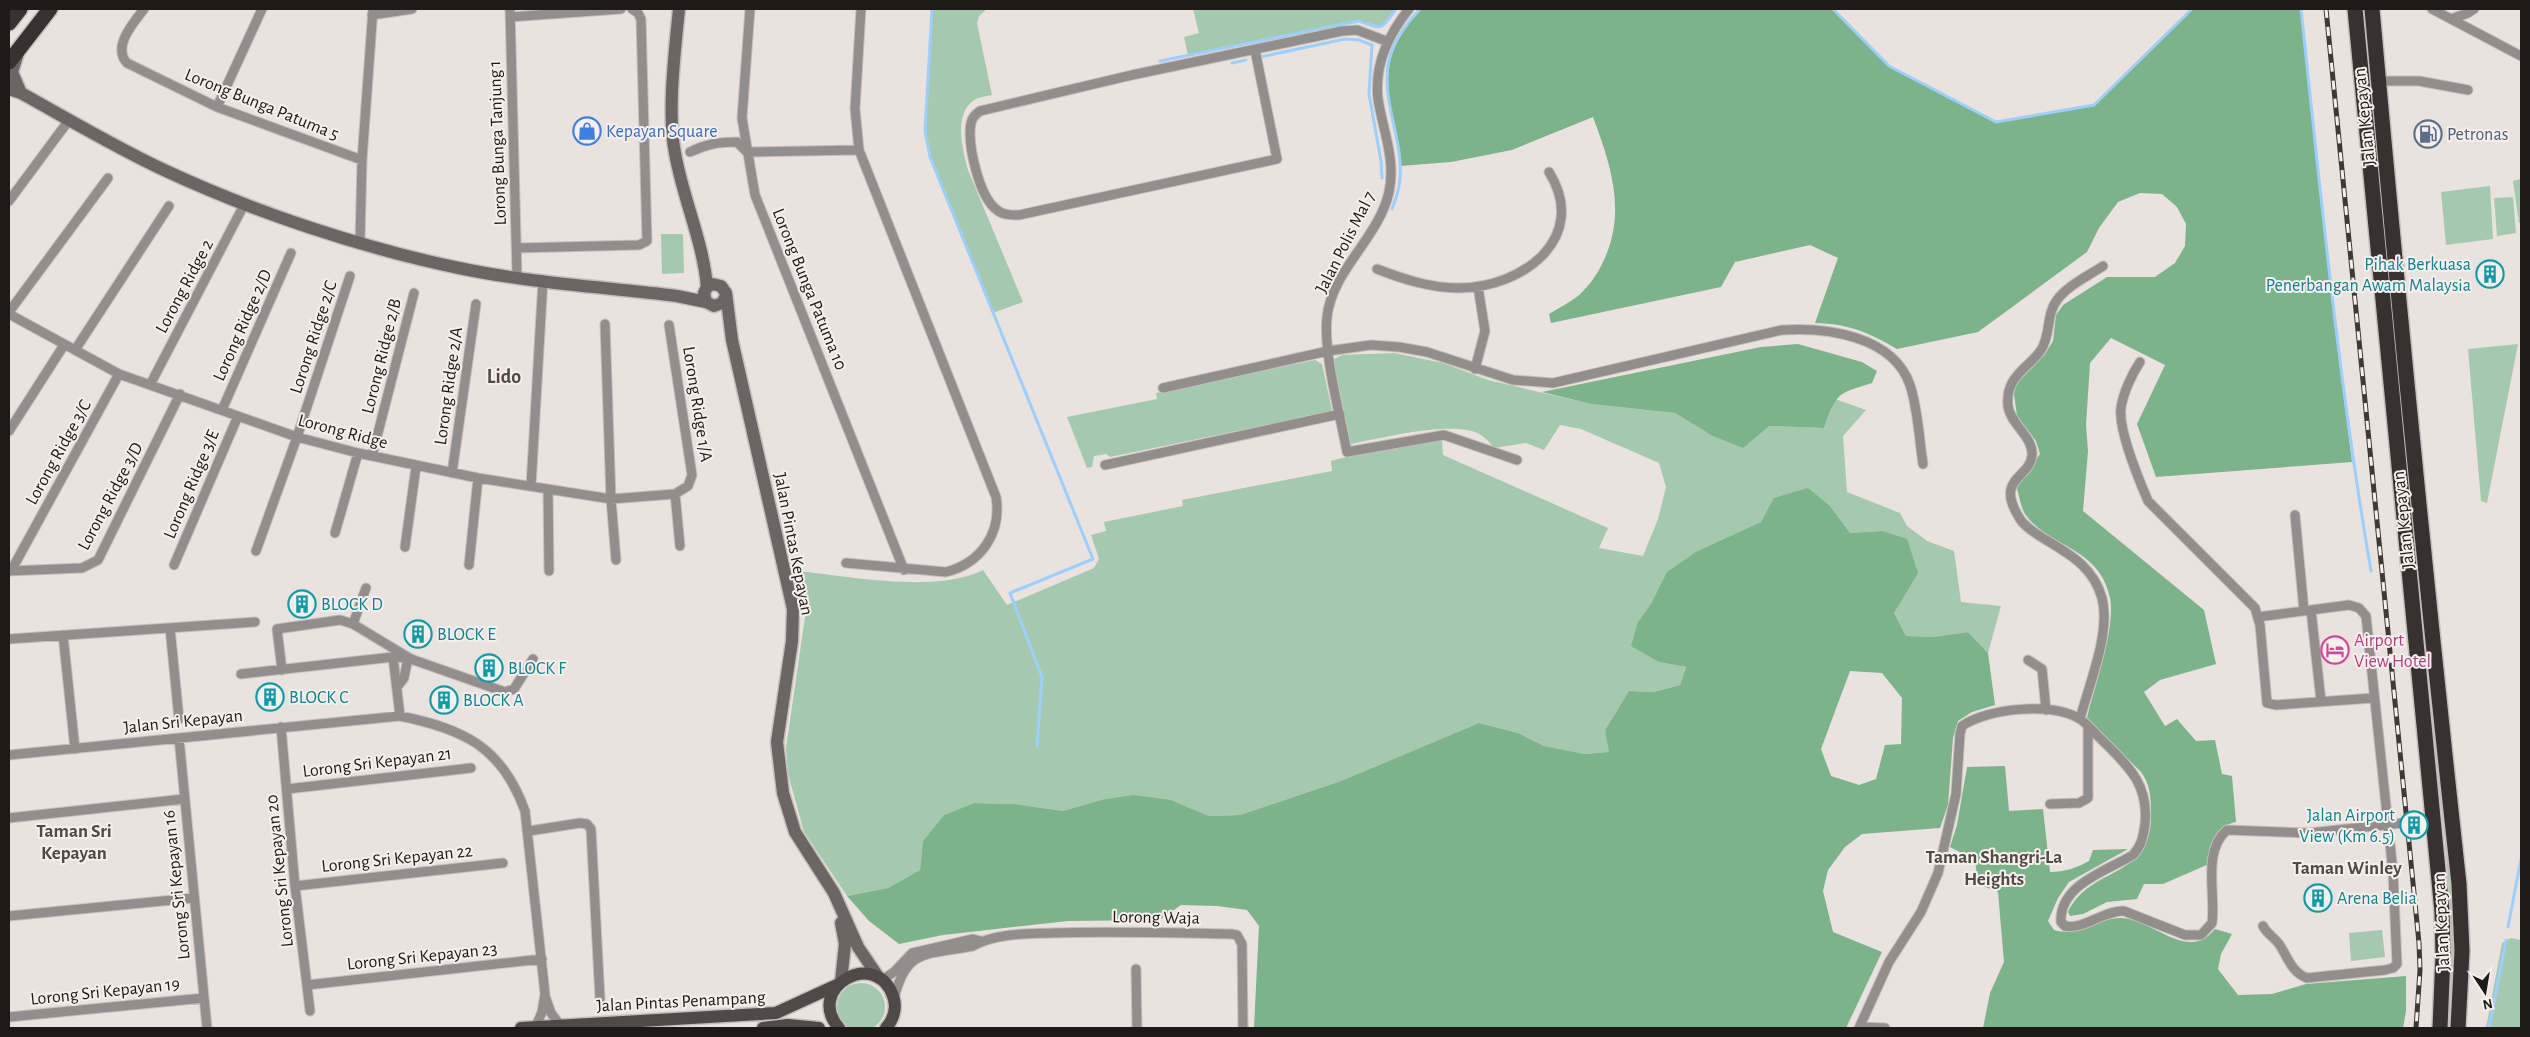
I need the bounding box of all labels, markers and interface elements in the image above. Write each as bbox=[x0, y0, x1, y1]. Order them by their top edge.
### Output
street label: Lorong Bunga Tanjung 1 bbox=[486, 60, 510, 226]
street label: Lorong Bunga Patuma 5 bbox=[182, 66, 341, 144]
street label: Jalan Kepayan bbox=[2351, 67, 2379, 167]
shop icon: Kepayan Square bbox=[572, 116, 602, 146]
fuel station icon: Petronas bbox=[2413, 119, 2443, 149]
place label: Kepayan Square bbox=[606, 123, 718, 141]
place label: Petronas bbox=[2447, 126, 2508, 144]
street label: Jalan Polis Mal 7 bbox=[1313, 189, 1379, 296]
street label: Lorong Bunga Patuma 10 bbox=[768, 206, 850, 373]
street label: Lorong Ridge 2 bbox=[153, 237, 217, 336]
place label: Pihak Berkuasa Penerbangan Awam Malaysia bbox=[2266, 256, 2471, 295]
building icon: Pihak Berkuasa Penerbangan Awam Malaysia bbox=[2475, 259, 2505, 289]
street label: Lorong Ridge 2/D bbox=[210, 267, 276, 384]
street label: Lorong Ridge 2/C bbox=[287, 279, 341, 396]
street label: Lorong Ridge 2/B bbox=[359, 297, 405, 416]
street label: Lorong Ridge 2/A bbox=[432, 325, 466, 446]
street label: Lorong Ridge 1/A bbox=[679, 345, 715, 464]
district label: Lido bbox=[487, 367, 521, 387]
street label: Lorong Ridge 3/C bbox=[23, 397, 95, 508]
street label: Lorong Ridge bbox=[296, 411, 390, 453]
street label: Lorong Ridge 3/E bbox=[161, 427, 223, 541]
street label: Lorong Ridge 3/D bbox=[75, 440, 147, 553]
street label: Jalan Kepayan bbox=[2390, 470, 2418, 570]
street label: Jalan Pintas Kepayan bbox=[770, 471, 816, 617]
building icon: BLOCK D bbox=[287, 589, 317, 619]
place label: BLOCK D bbox=[321, 596, 383, 614]
building icon: BLOCK E bbox=[403, 619, 433, 649]
place label: BLOCK E bbox=[437, 626, 496, 644]
place label: Airport View Hotel bbox=[2354, 632, 2431, 671]
hotel icon: Airport View Hotel bbox=[2320, 635, 2350, 665]
building icon: BLOCK F bbox=[474, 653, 504, 683]
place label: BLOCK F bbox=[508, 660, 566, 678]
building icon: BLOCK C bbox=[255, 682, 285, 712]
building icon: BLOCK A bbox=[429, 685, 459, 715]
place label: BLOCK C bbox=[289, 689, 349, 707]
place label: BLOCK A bbox=[463, 692, 524, 710]
street label: Jalan Sri Kepayan bbox=[123, 707, 244, 737]
street label: Lorong Sri Kepayan 21 bbox=[302, 745, 453, 781]
street label: Lorong Sri Kepayan 20 bbox=[263, 794, 297, 948]
place label: Jalan Airport View (Km 6.5) bbox=[2299, 807, 2395, 846]
street label: Lorong Sri Kepayan 16 bbox=[160, 809, 194, 961]
building icon: Jalan Airport View (Km 6.5) bbox=[2399, 810, 2429, 840]
district label: Taman Sri Kepayan bbox=[36, 822, 112, 863]
street label: Lorong Sri Kepayan 22 bbox=[321, 842, 474, 876]
district label: Taman Shangri-La Heights bbox=[1926, 848, 2062, 889]
district label: Taman Winley bbox=[2292, 859, 2402, 878]
street label: Jalan Kepayan bbox=[2430, 872, 2454, 971]
building icon: Arena Belia bbox=[2303, 883, 2333, 913]
place label: Arena Belia bbox=[2337, 890, 2417, 908]
street label: Lorong Waja bbox=[1112, 908, 1200, 928]
street label: Lorong Sri Kepayan 23 bbox=[346, 940, 498, 974]
north arrow bbox=[2460, 967, 2510, 1017]
street label: Lorong Sri Kepayan 19 bbox=[29, 975, 181, 1009]
street label: Jalan Pintas Penampang bbox=[596, 989, 766, 1015]
text: N bbox=[2481, 996, 2494, 1012]

